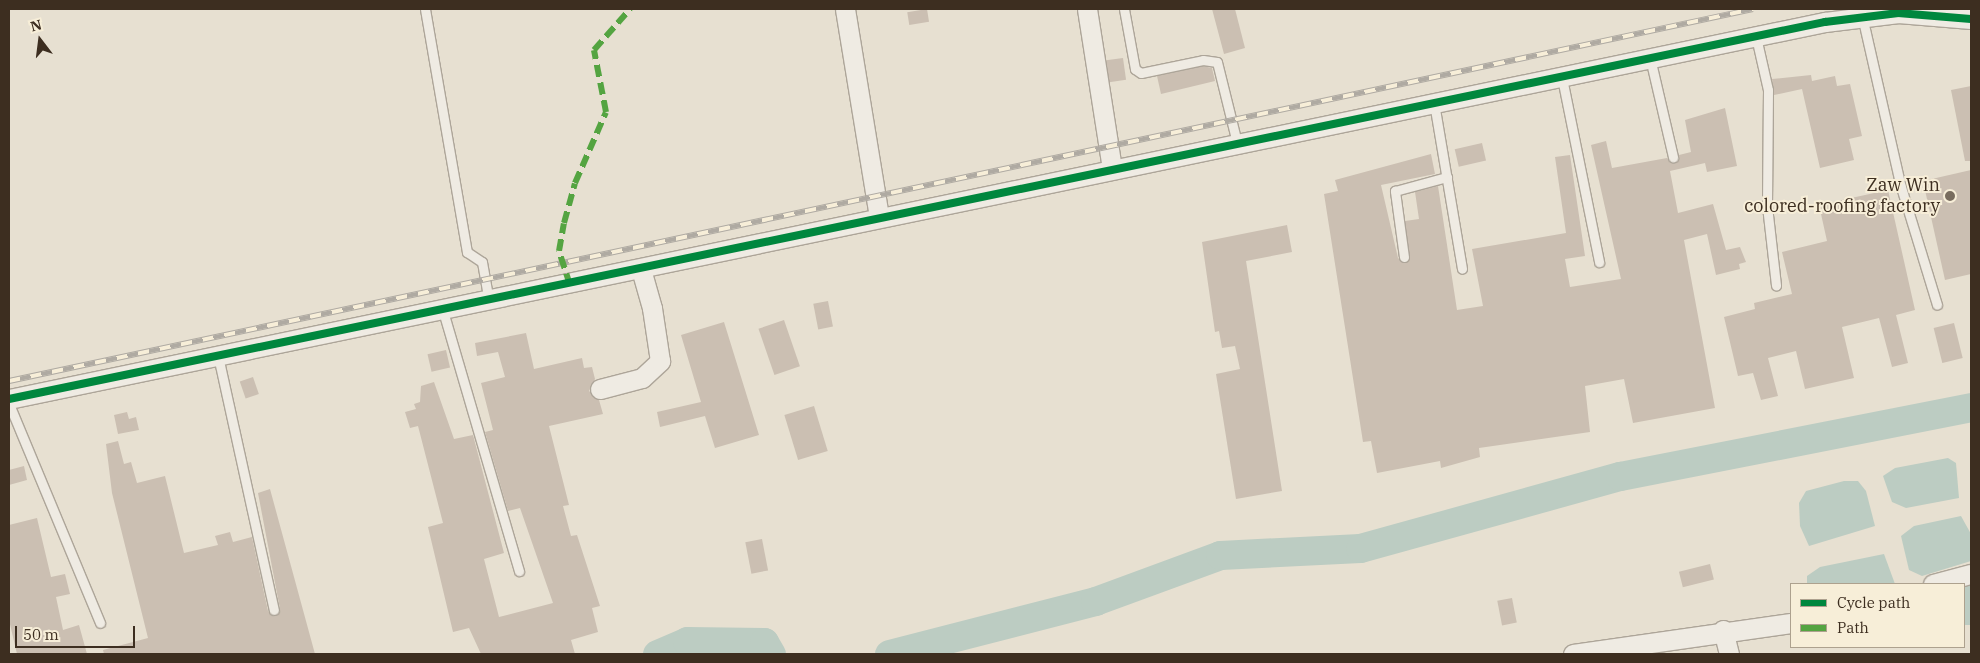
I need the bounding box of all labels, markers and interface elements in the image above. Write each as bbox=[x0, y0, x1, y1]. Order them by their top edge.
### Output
north arrow bbox=[15, 15, 65, 65]
text: N bbox=[28, 15, 44, 36]
place label: Zaw Win colored-roofing factory bbox=[1744, 175, 1940, 218]
marker: Zaw Win colored-roofing factory bbox=[1944, 190, 1956, 202]
legend bbox=[1790, 583, 1965, 648]
text: Cycle path bbox=[1837, 593, 1910, 612]
scale bar bbox=[18, 616, 138, 648]
text: Path bbox=[1837, 618, 1869, 637]
text: 50 m bbox=[23, 625, 59, 644]

